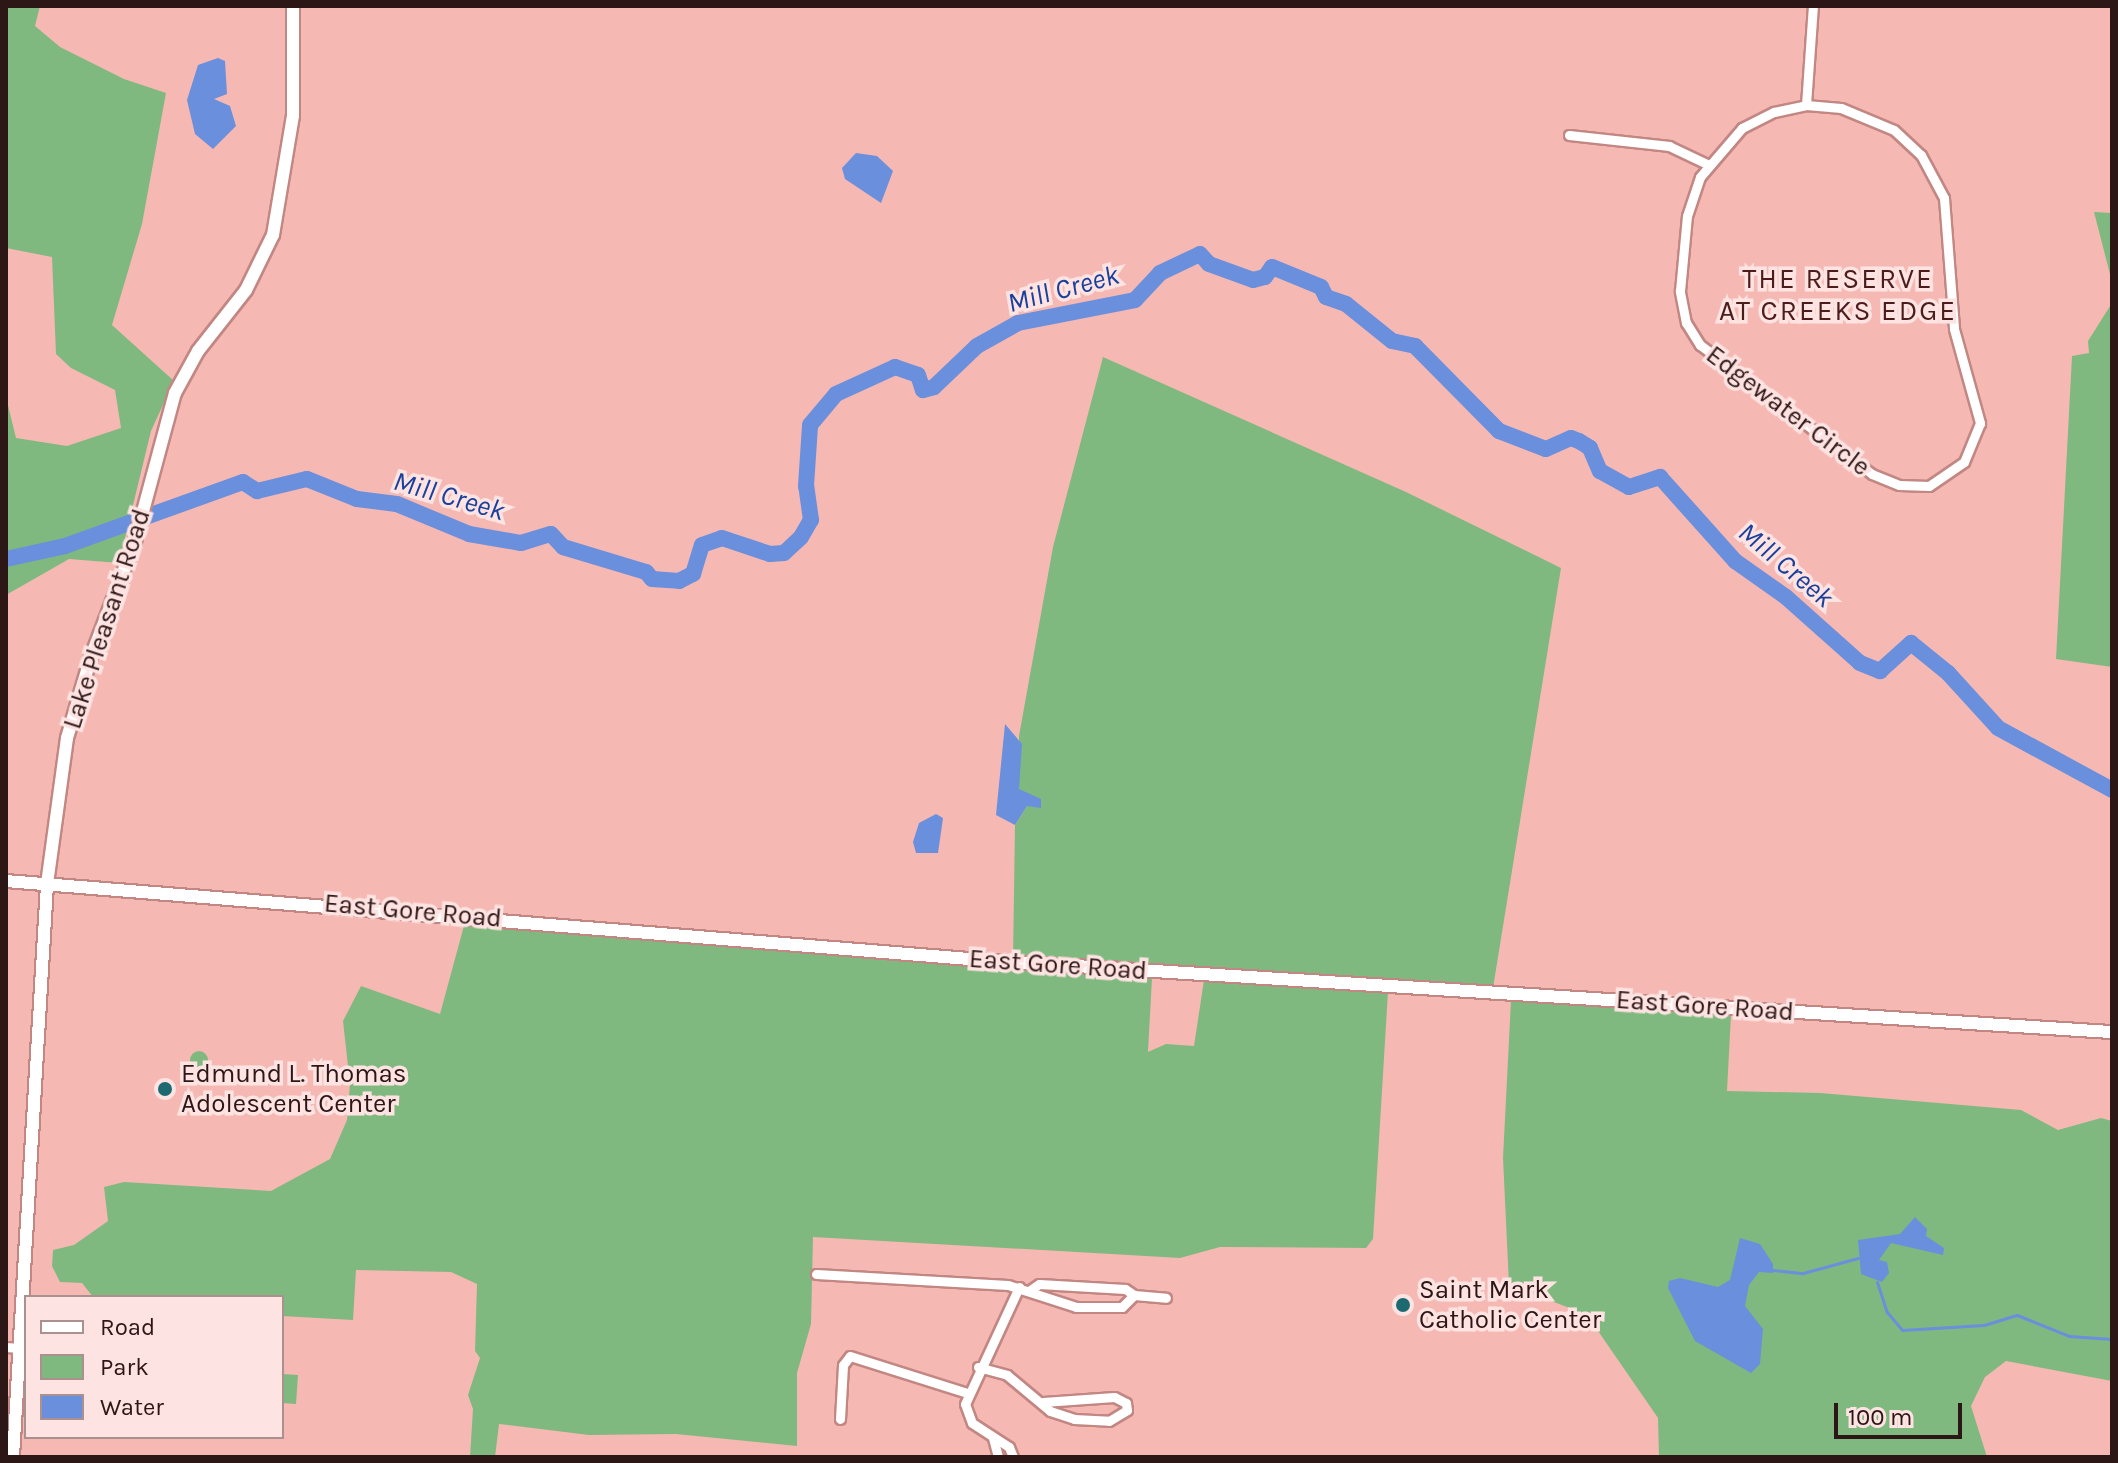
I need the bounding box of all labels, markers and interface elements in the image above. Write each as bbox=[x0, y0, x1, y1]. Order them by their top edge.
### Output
water label: Mill Creek bbox=[1003, 258, 1123, 320]
district label: THE RESERVE AT CREEKS EDGE bbox=[1719, 262, 1957, 328]
street label: Edgewater Circle bbox=[1700, 339, 1876, 483]
water label: Mill Creek bbox=[389, 464, 509, 528]
street label: Lake Pleasant Road bbox=[57, 505, 157, 733]
water label: Mill Creek bbox=[1731, 515, 1841, 615]
street label: East Gore Road bbox=[323, 888, 503, 934]
street label: East Gore Road bbox=[968, 943, 1148, 987]
street label: East Gore Road bbox=[1615, 984, 1795, 1028]
place label: Edmund L. Thomas Adolescent Center bbox=[181, 1058, 407, 1120]
marker: Edmund L. Thomas Adolescent Center bbox=[156, 1080, 174, 1098]
place label: Saint Mark Catholic Center bbox=[1419, 1274, 1601, 1336]
legend bbox=[24, 1295, 284, 1439]
marker: Saint Mark Catholic Center bbox=[1394, 1296, 1412, 1314]
text: Road bbox=[100, 1313, 155, 1341]
text: Park bbox=[100, 1353, 149, 1381]
scale bar bbox=[1838, 1387, 1966, 1437]
text: Water bbox=[100, 1393, 164, 1421]
text: 100 m bbox=[1848, 1403, 1913, 1431]

